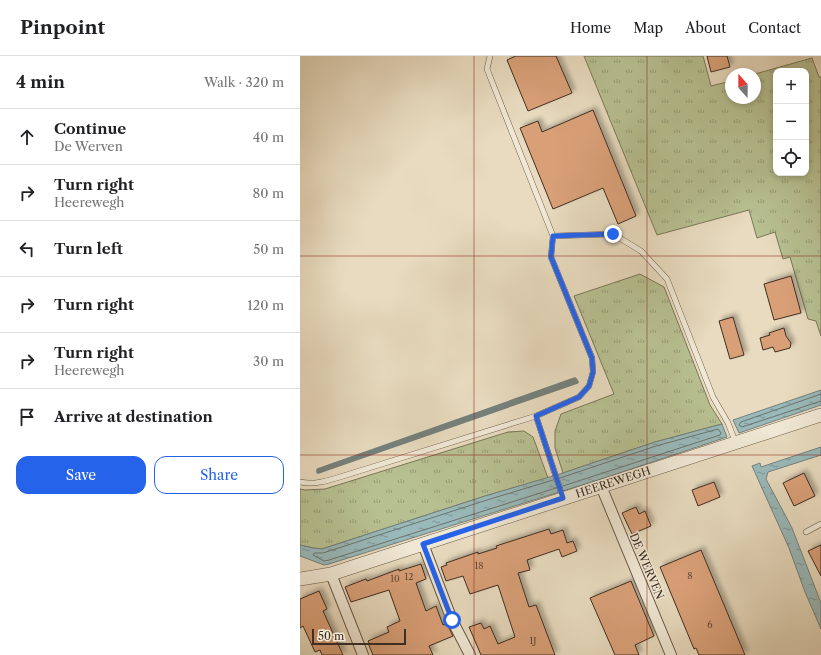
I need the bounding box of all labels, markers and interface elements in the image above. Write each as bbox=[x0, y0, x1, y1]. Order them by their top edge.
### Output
text: Pinpoint bbox=[20, 16, 105, 39]
text: Home bbox=[570, 19, 611, 37]
text: Map bbox=[633, 19, 663, 37]
text: About bbox=[685, 19, 726, 37]
text: Contact bbox=[748, 19, 801, 37]
north arrow bbox=[725, 68, 761, 104]
map controls bbox=[773, 68, 809, 176]
button: + bbox=[773, 68, 809, 104]
text: 4 min bbox=[16, 72, 65, 92]
text: Walk · 320 m bbox=[204, 74, 284, 90]
button: − bbox=[773, 104, 809, 140]
text: Continue bbox=[54, 119, 126, 138]
icon: ahead bbox=[16, 126, 38, 148]
text: 40 m bbox=[253, 129, 284, 145]
text: De Werven bbox=[54, 138, 123, 154]
button: locate bbox=[773, 140, 809, 176]
text: Turn right bbox=[54, 175, 134, 194]
icon: right bbox=[16, 182, 38, 204]
text: 80 m bbox=[252, 185, 284, 201]
text: Heerewegh bbox=[54, 194, 124, 210]
route end bbox=[604, 225, 622, 243]
icon: left bbox=[16, 238, 38, 260]
text: Turn left bbox=[54, 239, 123, 258]
text: 50 m bbox=[253, 241, 284, 257]
icon: right bbox=[16, 294, 38, 316]
text: Turn right bbox=[54, 295, 134, 314]
text: 120 m bbox=[247, 297, 284, 313]
text: Turn right bbox=[54, 343, 134, 362]
icon: right bbox=[16, 350, 38, 372]
text: 30 m bbox=[253, 353, 284, 369]
text: Heerewegh bbox=[54, 362, 124, 378]
icon: arrive bbox=[16, 406, 38, 428]
text: Arrive at destination bbox=[54, 407, 213, 426]
button: Save bbox=[16, 456, 146, 494]
button: Share bbox=[154, 456, 284, 494]
street label: HEEREWEGH bbox=[574, 463, 652, 501]
street label: DE WERVEN bbox=[627, 531, 667, 601]
house number: 18 bbox=[474, 560, 484, 571]
house number: 8 bbox=[687, 570, 693, 581]
house number: 12 bbox=[405, 571, 413, 582]
house number: 10 bbox=[390, 573, 400, 584]
route start bbox=[443, 611, 461, 629]
house number: 6 bbox=[707, 619, 713, 630]
scale bar bbox=[312, 627, 406, 646]
text: 50 m bbox=[318, 629, 344, 643]
house number: 1J bbox=[529, 635, 537, 646]

